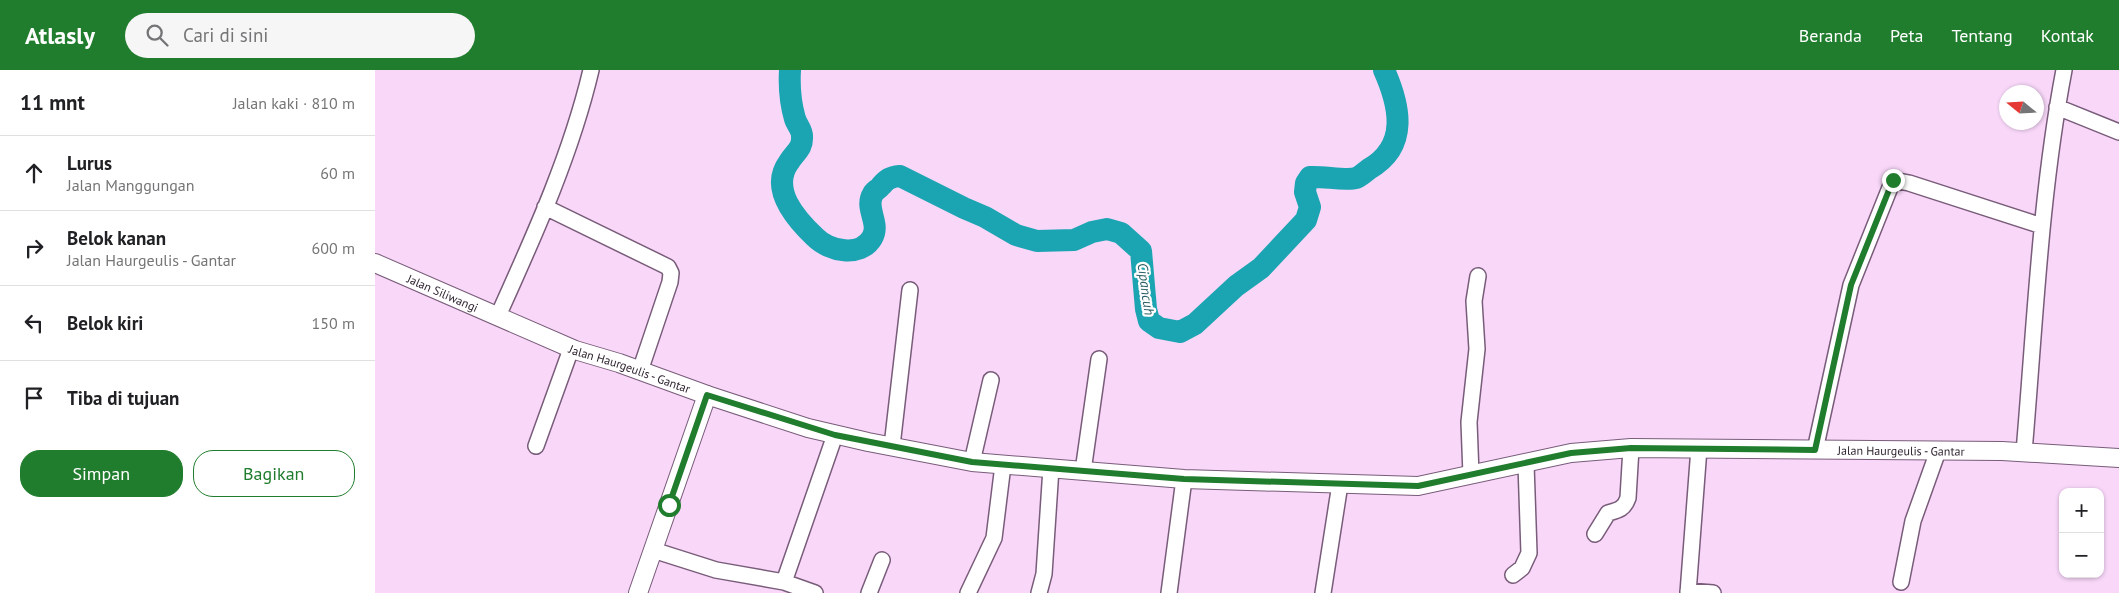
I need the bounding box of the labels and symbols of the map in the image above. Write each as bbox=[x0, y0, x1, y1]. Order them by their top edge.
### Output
north arrow bbox=[1999, 85, 2044, 130]
route end bbox=[1882, 169, 1905, 192]
water label: Cipancuh bbox=[1133, 262, 1159, 316]
street label: Jalan Siliwangi bbox=[404, 270, 481, 315]
street label: Jalan Haurgeulis - Gantar bbox=[566, 340, 693, 396]
street label: Jalan Haurgeulis - Gantar bbox=[1837, 442, 1965, 458]
route start bbox=[658, 494, 681, 517]

